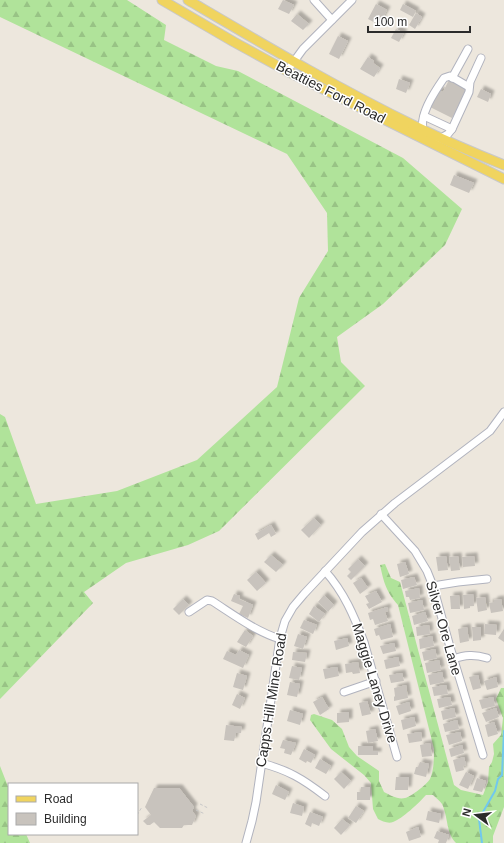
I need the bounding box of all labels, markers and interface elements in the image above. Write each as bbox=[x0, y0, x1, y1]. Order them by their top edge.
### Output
scale bar bbox=[368, 8, 470, 34]
text: 100 m bbox=[374, 15, 407, 29]
street label: Beatties Ford Road bbox=[274, 57, 388, 127]
street label: Silver Ore Lane bbox=[423, 579, 465, 677]
street label: Maggie Laney Drive bbox=[349, 621, 401, 745]
street label: Capps Hill Mine Road bbox=[253, 632, 289, 768]
legend bbox=[8, 783, 138, 835]
text: Road bbox=[44, 792, 73, 806]
north arrow bbox=[456, 795, 496, 835]
text: N bbox=[460, 807, 473, 818]
text: Building bbox=[44, 812, 87, 826]

